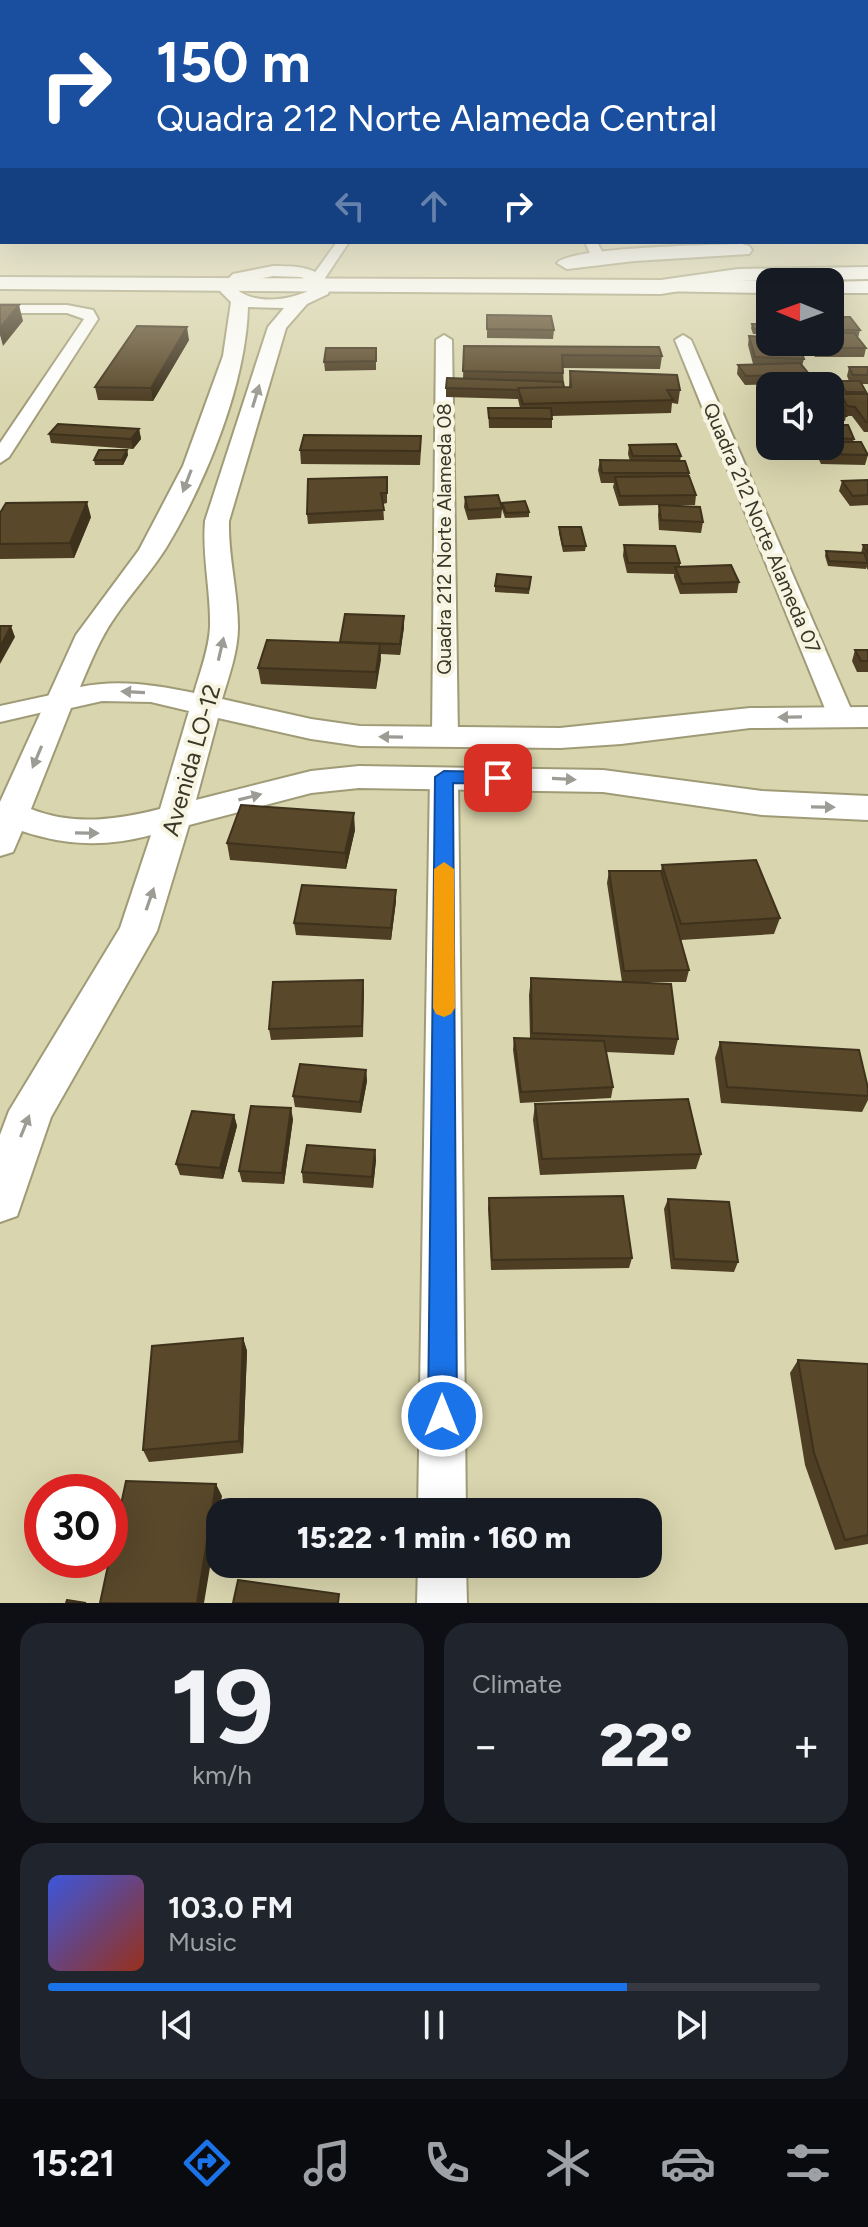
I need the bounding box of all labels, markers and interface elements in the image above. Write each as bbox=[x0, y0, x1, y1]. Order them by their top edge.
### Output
text: 150 m bbox=[156, 29, 311, 96]
icon: right bbox=[24, 32, 128, 136]
text: Quadra 212 Norte Alameda Central bbox=[156, 97, 717, 140]
icon: left bbox=[328, 184, 372, 228]
icon: ahead bbox=[412, 184, 456, 228]
icon: right bbox=[496, 184, 540, 228]
north arrow bbox=[756, 268, 844, 356]
map controls bbox=[756, 268, 844, 460]
button: sound bbox=[756, 372, 844, 460]
one-way arrow bbox=[250, 383, 262, 407]
street label: Quadra 212 Norte Alameda 07 bbox=[698, 399, 826, 657]
street label: Quadra 212 Norte Alameda 08 bbox=[432, 403, 456, 675]
one-way arrow bbox=[180, 469, 193, 493]
one-way arrow bbox=[215, 636, 228, 661]
street label: Avenida LO-12 bbox=[155, 681, 227, 839]
one-way arrow bbox=[120, 686, 145, 699]
one-way arrow bbox=[777, 711, 802, 724]
one-way arrow bbox=[378, 731, 403, 743]
pin bbox=[464, 744, 532, 812]
one-way arrow bbox=[30, 745, 43, 769]
icon: arrive bbox=[476, 756, 520, 800]
one-way arrow bbox=[552, 773, 577, 786]
one-way arrow bbox=[238, 791, 263, 803]
one-way arrow bbox=[811, 801, 836, 813]
one-way arrow bbox=[75, 826, 100, 839]
one-way arrow bbox=[144, 886, 156, 910]
one-way arrow bbox=[19, 1114, 32, 1138]
position arrow bbox=[400, 1374, 484, 1458]
speed limit sign: 30 bbox=[24, 1474, 128, 1578]
text: 15:22 · 1 min · 160 m bbox=[297, 1519, 571, 1556]
text: 19 bbox=[170, 1644, 274, 1769]
text: Climate bbox=[472, 1668, 562, 1700]
text: 22° bbox=[599, 1709, 693, 1781]
text: − bbox=[472, 1719, 499, 1772]
text: + bbox=[793, 1719, 820, 1772]
text: km/h bbox=[192, 1759, 252, 1791]
text: 103.0 FM bbox=[168, 1889, 293, 1926]
text: Music bbox=[168, 1926, 237, 1958]
icon: previous bbox=[155, 2003, 199, 2047]
icon: pause bbox=[412, 2003, 456, 2047]
icon: next bbox=[669, 2003, 713, 2047]
icon: directions bbox=[179, 2135, 235, 2191]
icon: music bbox=[299, 2135, 355, 2191]
icon: phone bbox=[419, 2135, 475, 2191]
icon: climate bbox=[540, 2135, 596, 2191]
icon: car bbox=[660, 2135, 716, 2191]
icon: filters bbox=[780, 2135, 836, 2191]
text: 15:21 bbox=[32, 2142, 115, 2185]

